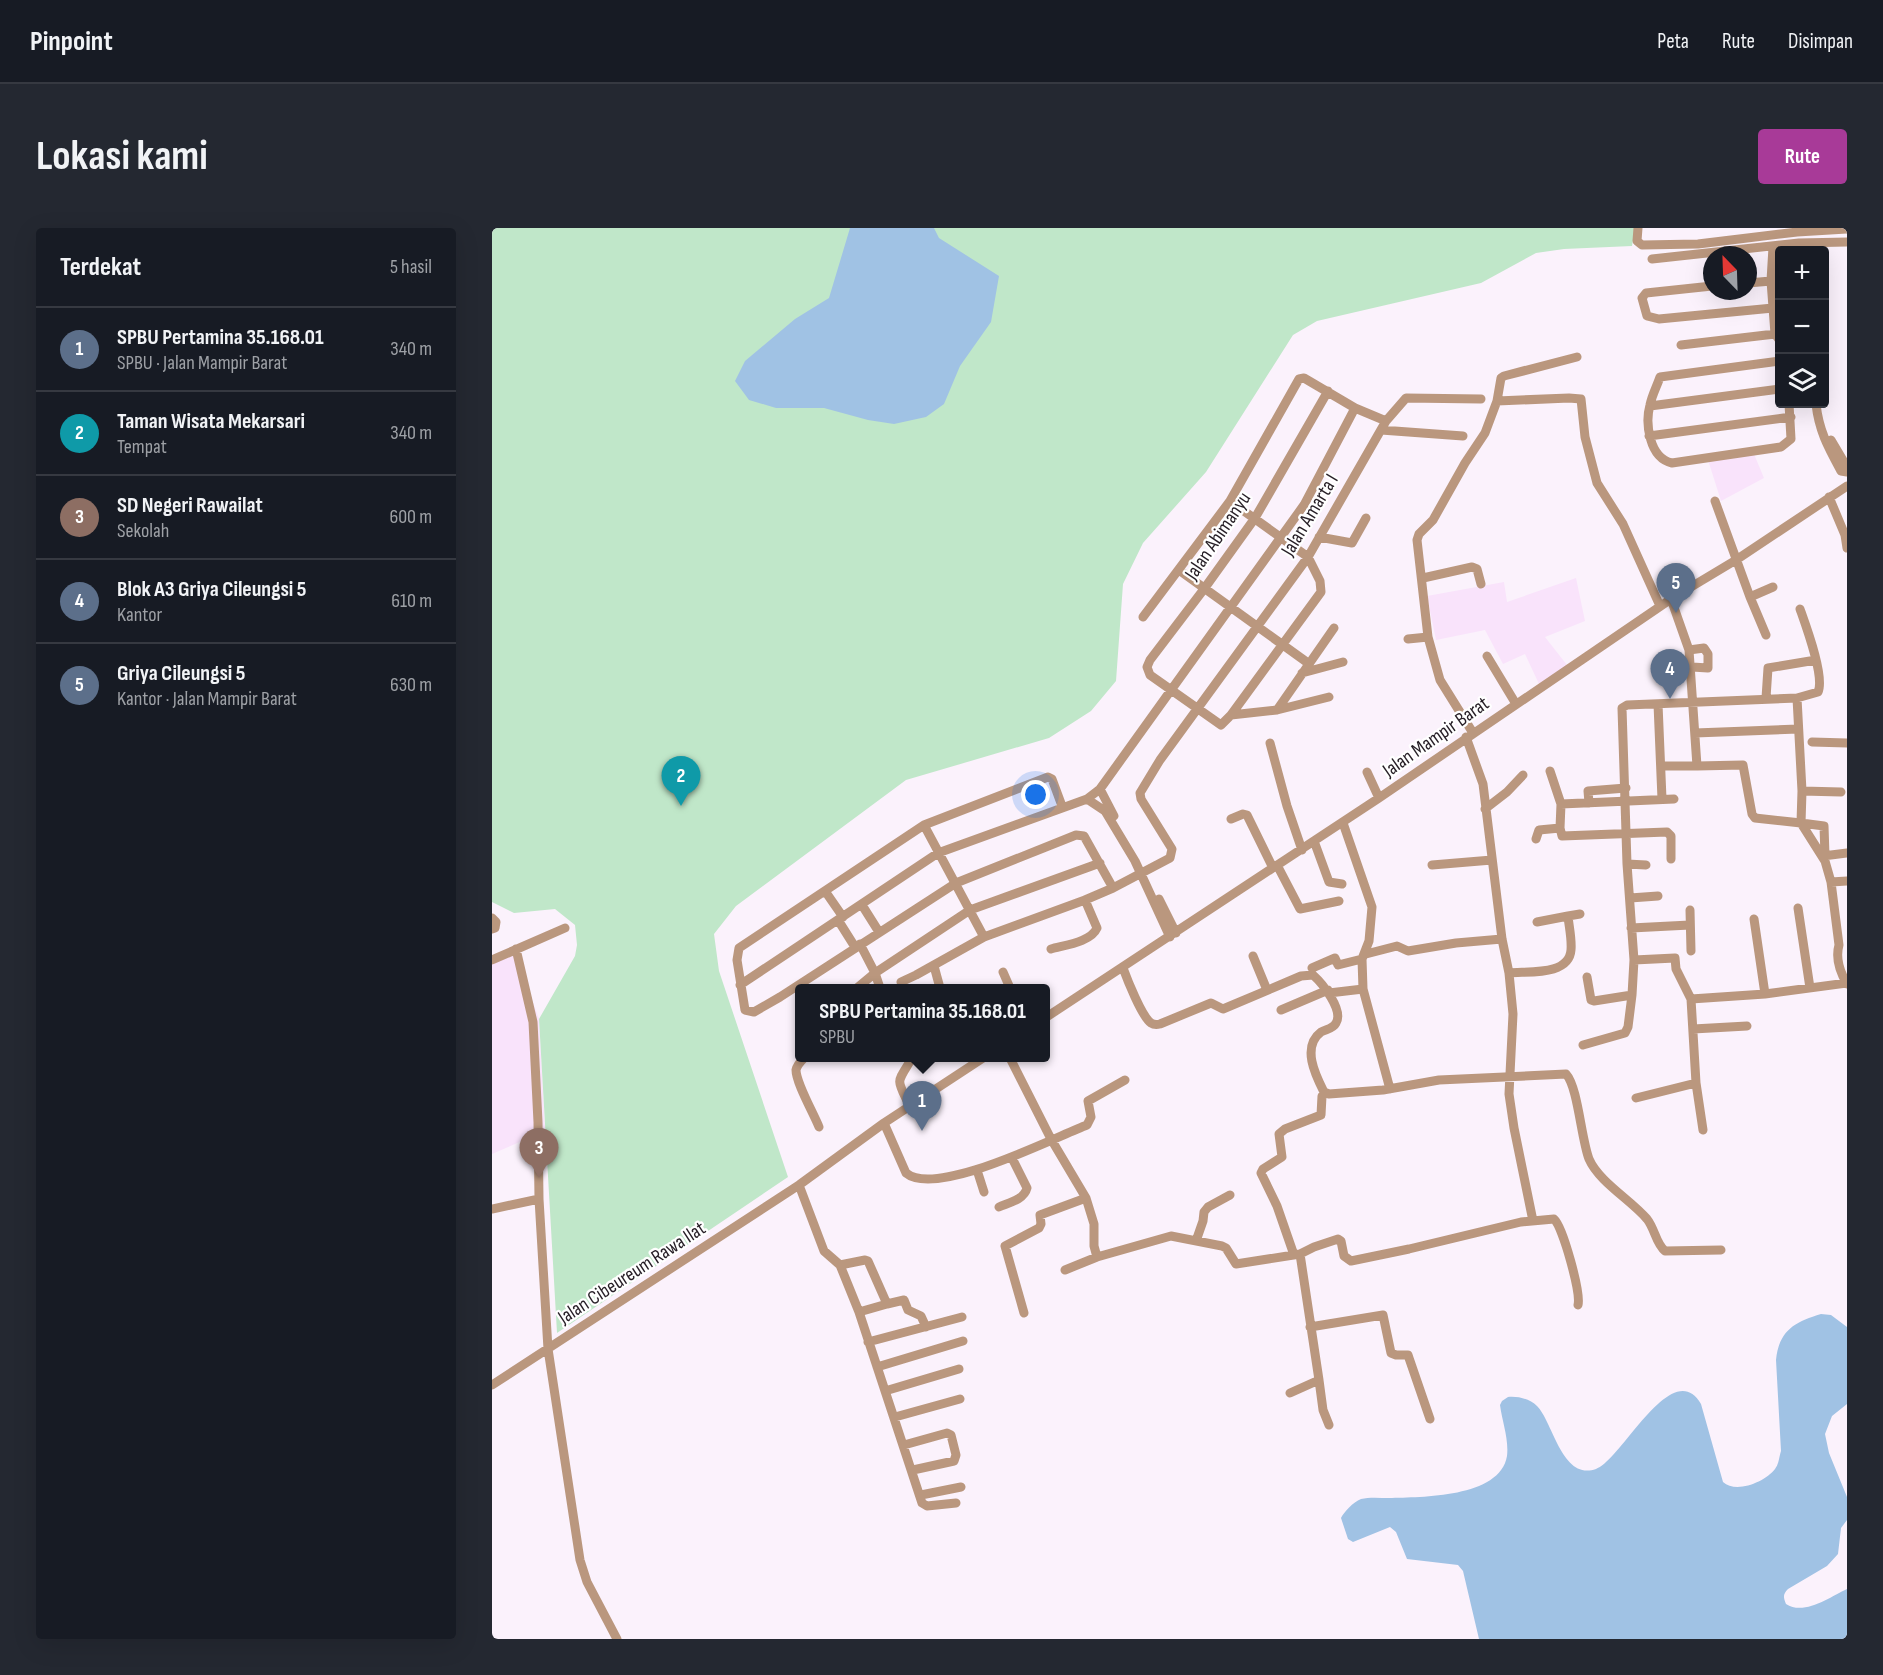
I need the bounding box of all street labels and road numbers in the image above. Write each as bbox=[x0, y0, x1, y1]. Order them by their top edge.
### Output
street label: Jalan Amarta I bbox=[1276, 470, 1344, 561]
street label: Jalan Abimanyu bbox=[1179, 487, 1256, 585]
street label: Jalan Mampir Barat bbox=[1377, 692, 1494, 783]
street label: Jalan Cibeureum Rawa Ilat bbox=[553, 1216, 710, 1330]

